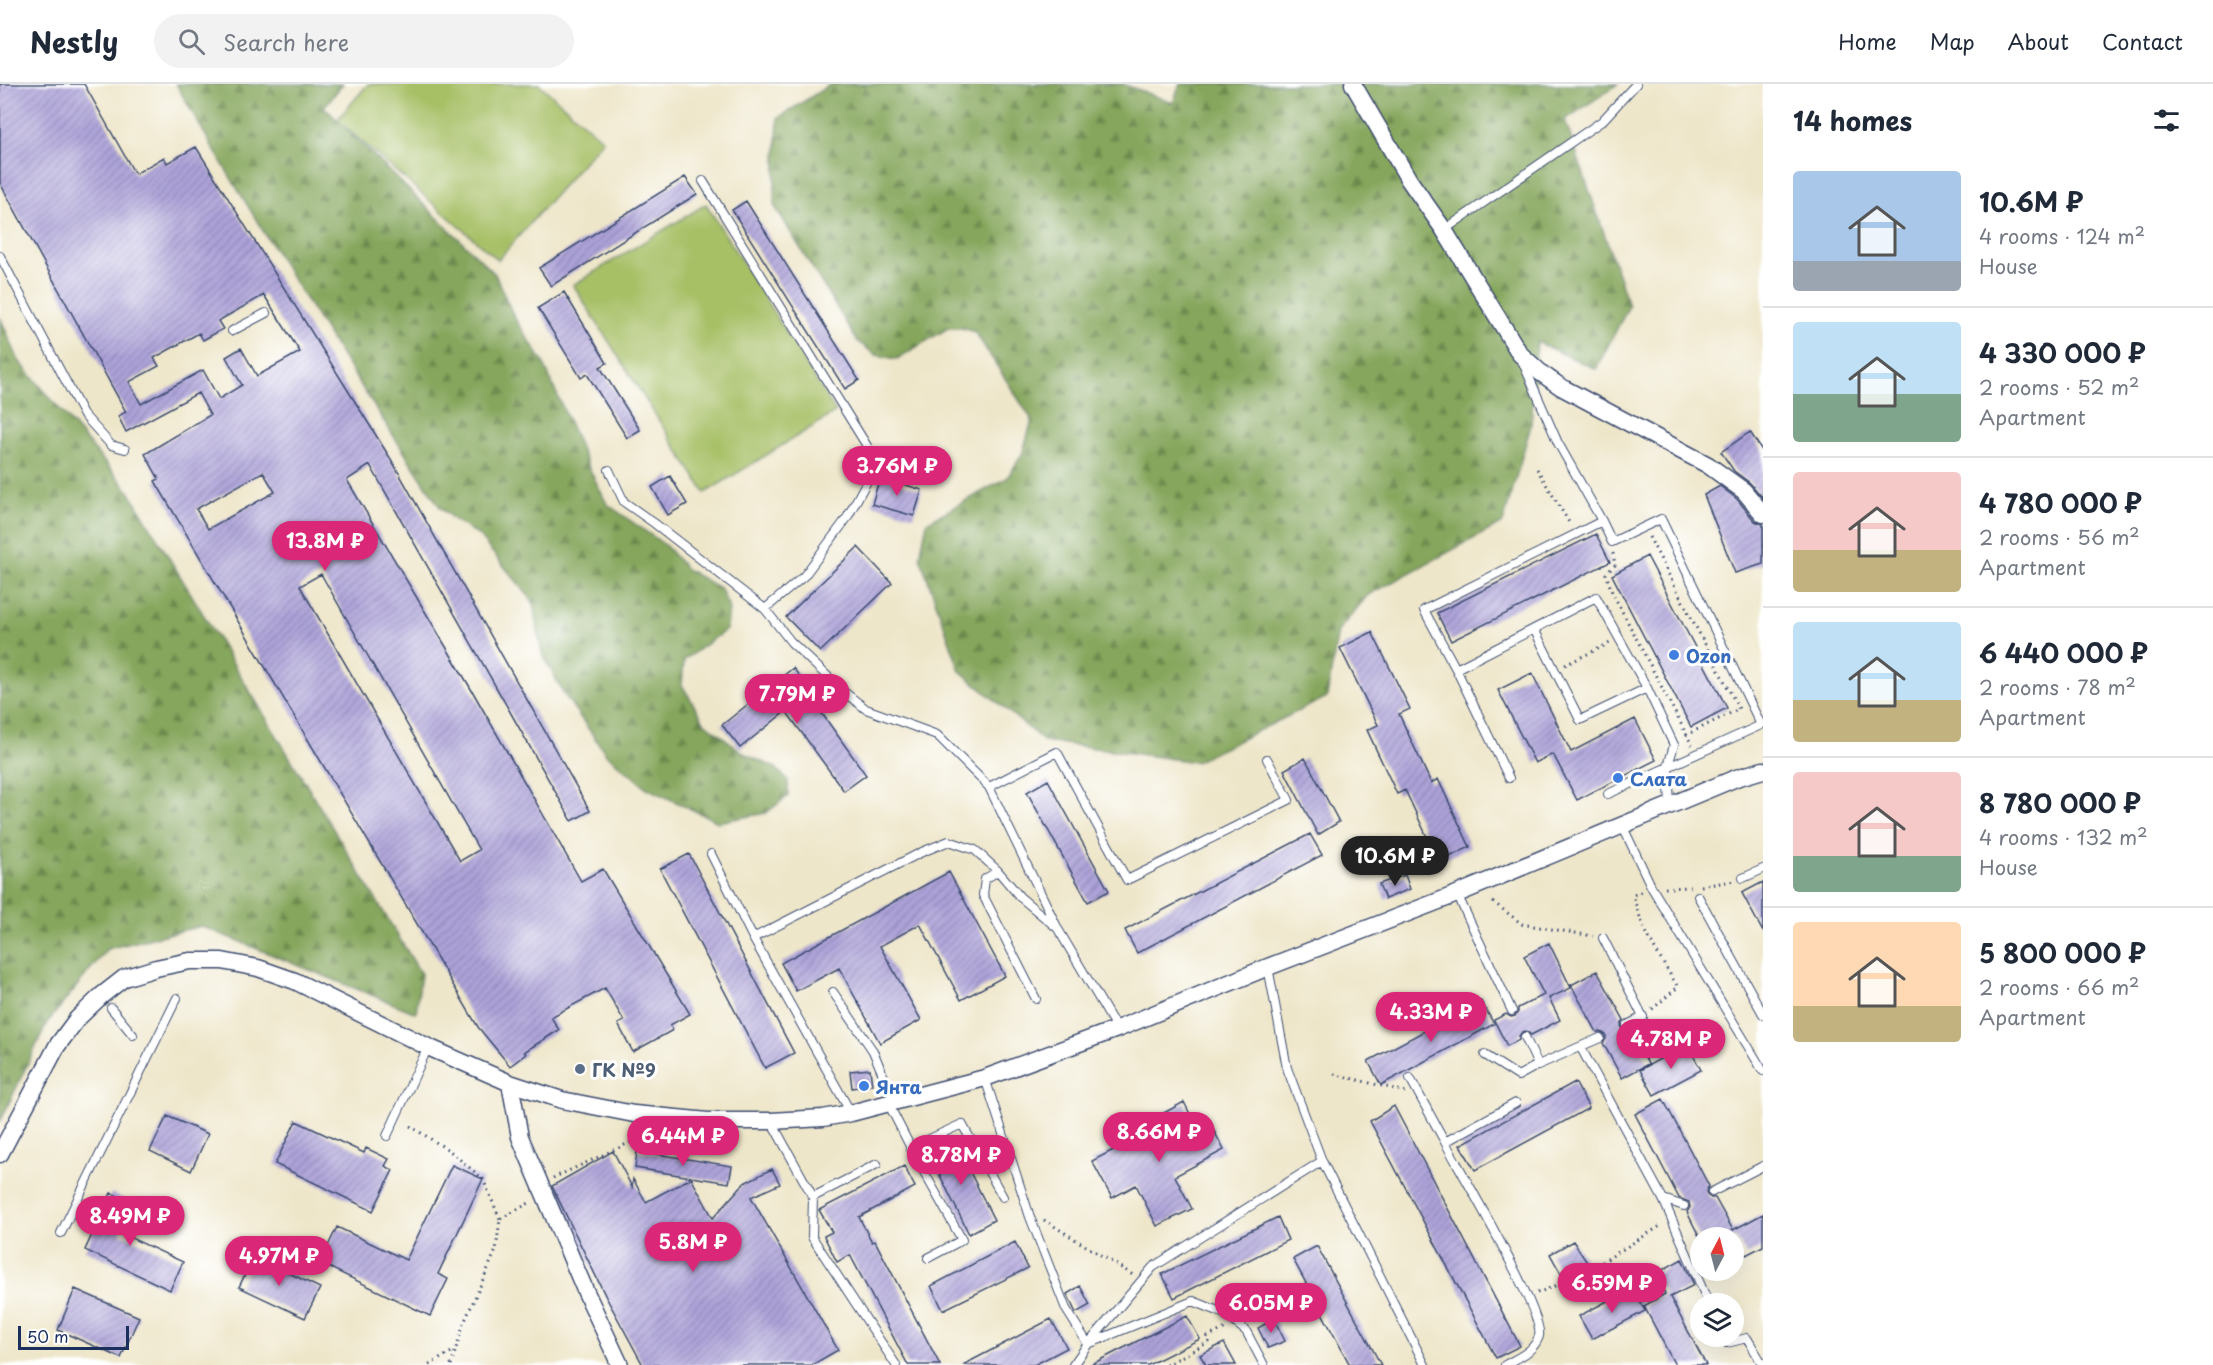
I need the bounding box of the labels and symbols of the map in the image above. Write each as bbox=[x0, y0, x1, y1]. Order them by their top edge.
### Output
pin: 3.76M ₽ bbox=[842, 446, 952, 497]
pin: 13.8M ₽ bbox=[270, 521, 380, 572]
place label: Ozon bbox=[1686, 642, 1731, 669]
marker: Ozon bbox=[1667, 648, 1681, 662]
pin: 7.79M ₽ bbox=[742, 674, 852, 725]
place label: Слата bbox=[1630, 765, 1688, 792]
marker: Слата bbox=[1611, 771, 1625, 785]
pin: 10.6M ₽ bbox=[1340, 836, 1450, 887]
pin: 4.33M ₽ bbox=[1376, 992, 1486, 1043]
pin: 4.78M ₽ bbox=[1616, 1019, 1726, 1070]
place label: ГК №9 bbox=[592, 1056, 656, 1083]
marker: ГК №9 bbox=[573, 1062, 587, 1076]
place label: Янта bbox=[876, 1073, 922, 1100]
marker: Янта bbox=[857, 1079, 871, 1093]
pin: 8.66M ₽ bbox=[1104, 1112, 1214, 1163]
pin: 6.44M ₽ bbox=[628, 1116, 738, 1167]
pin: 8.78M ₽ bbox=[906, 1135, 1016, 1186]
pin: 8.49M ₽ bbox=[75, 1196, 185, 1247]
pin: 5.8M ₽ bbox=[644, 1222, 742, 1273]
north arrow bbox=[1690, 1227, 1744, 1281]
pin: 4.97M ₽ bbox=[224, 1236, 334, 1287]
pin: 6.59M ₽ bbox=[1557, 1263, 1667, 1314]
pin: 6.05M ₽ bbox=[1216, 1283, 1326, 1334]
scale bar bbox=[18, 1323, 129, 1350]

